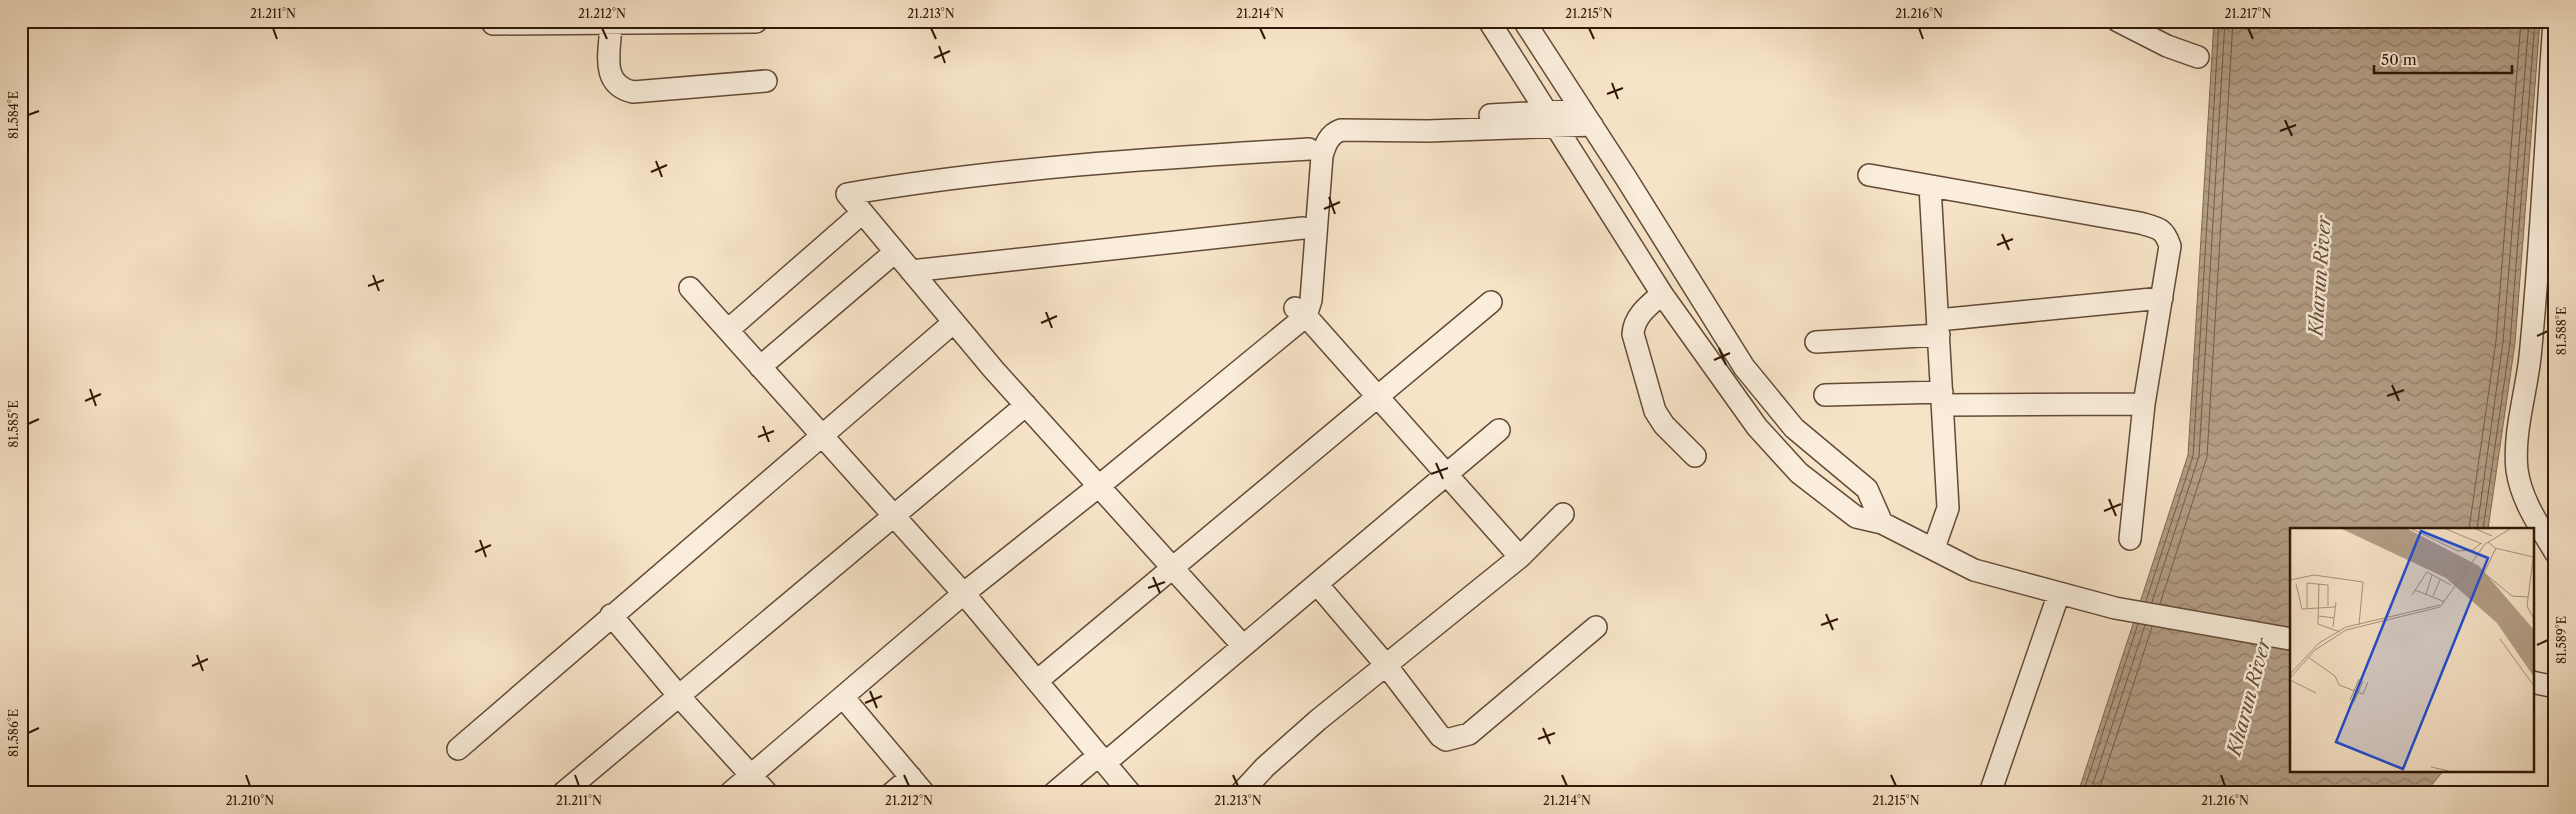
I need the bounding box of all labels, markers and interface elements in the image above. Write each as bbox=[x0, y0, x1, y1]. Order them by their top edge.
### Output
text: 21.211°N bbox=[250, 6, 296, 21]
text: 21.212°N bbox=[578, 6, 626, 21]
text: 21.213°N bbox=[907, 6, 955, 21]
text: 21.214°N bbox=[1236, 6, 1284, 21]
text: 21.215°N bbox=[1565, 6, 1613, 21]
text: 21.216°N bbox=[1895, 6, 1943, 21]
text: 21.217°N bbox=[2225, 6, 2272, 21]
scale bar bbox=[2374, 42, 2511, 74]
text: 50 m bbox=[2381, 50, 2417, 69]
text: 81.584°E bbox=[6, 91, 21, 139]
water label: Kharun River bbox=[2304, 214, 2336, 339]
text: 81.588°E bbox=[2554, 307, 2569, 355]
text: 81.585°E bbox=[6, 400, 21, 448]
inset map bbox=[2290, 528, 2534, 772]
text: 81.589°E bbox=[2554, 616, 2569, 664]
water label: Kharun River bbox=[2222, 635, 2276, 760]
text: 81.586°E bbox=[6, 709, 21, 757]
text: 21.210°N bbox=[226, 793, 274, 808]
text: 21.211°N bbox=[556, 793, 602, 808]
text: 21.212°N bbox=[885, 793, 933, 808]
text: 21.213°N bbox=[1214, 793, 1262, 808]
text: 21.214°N bbox=[1543, 793, 1591, 808]
text: 21.215°N bbox=[1872, 793, 1920, 808]
text: 21.216°N bbox=[2201, 793, 2249, 808]

